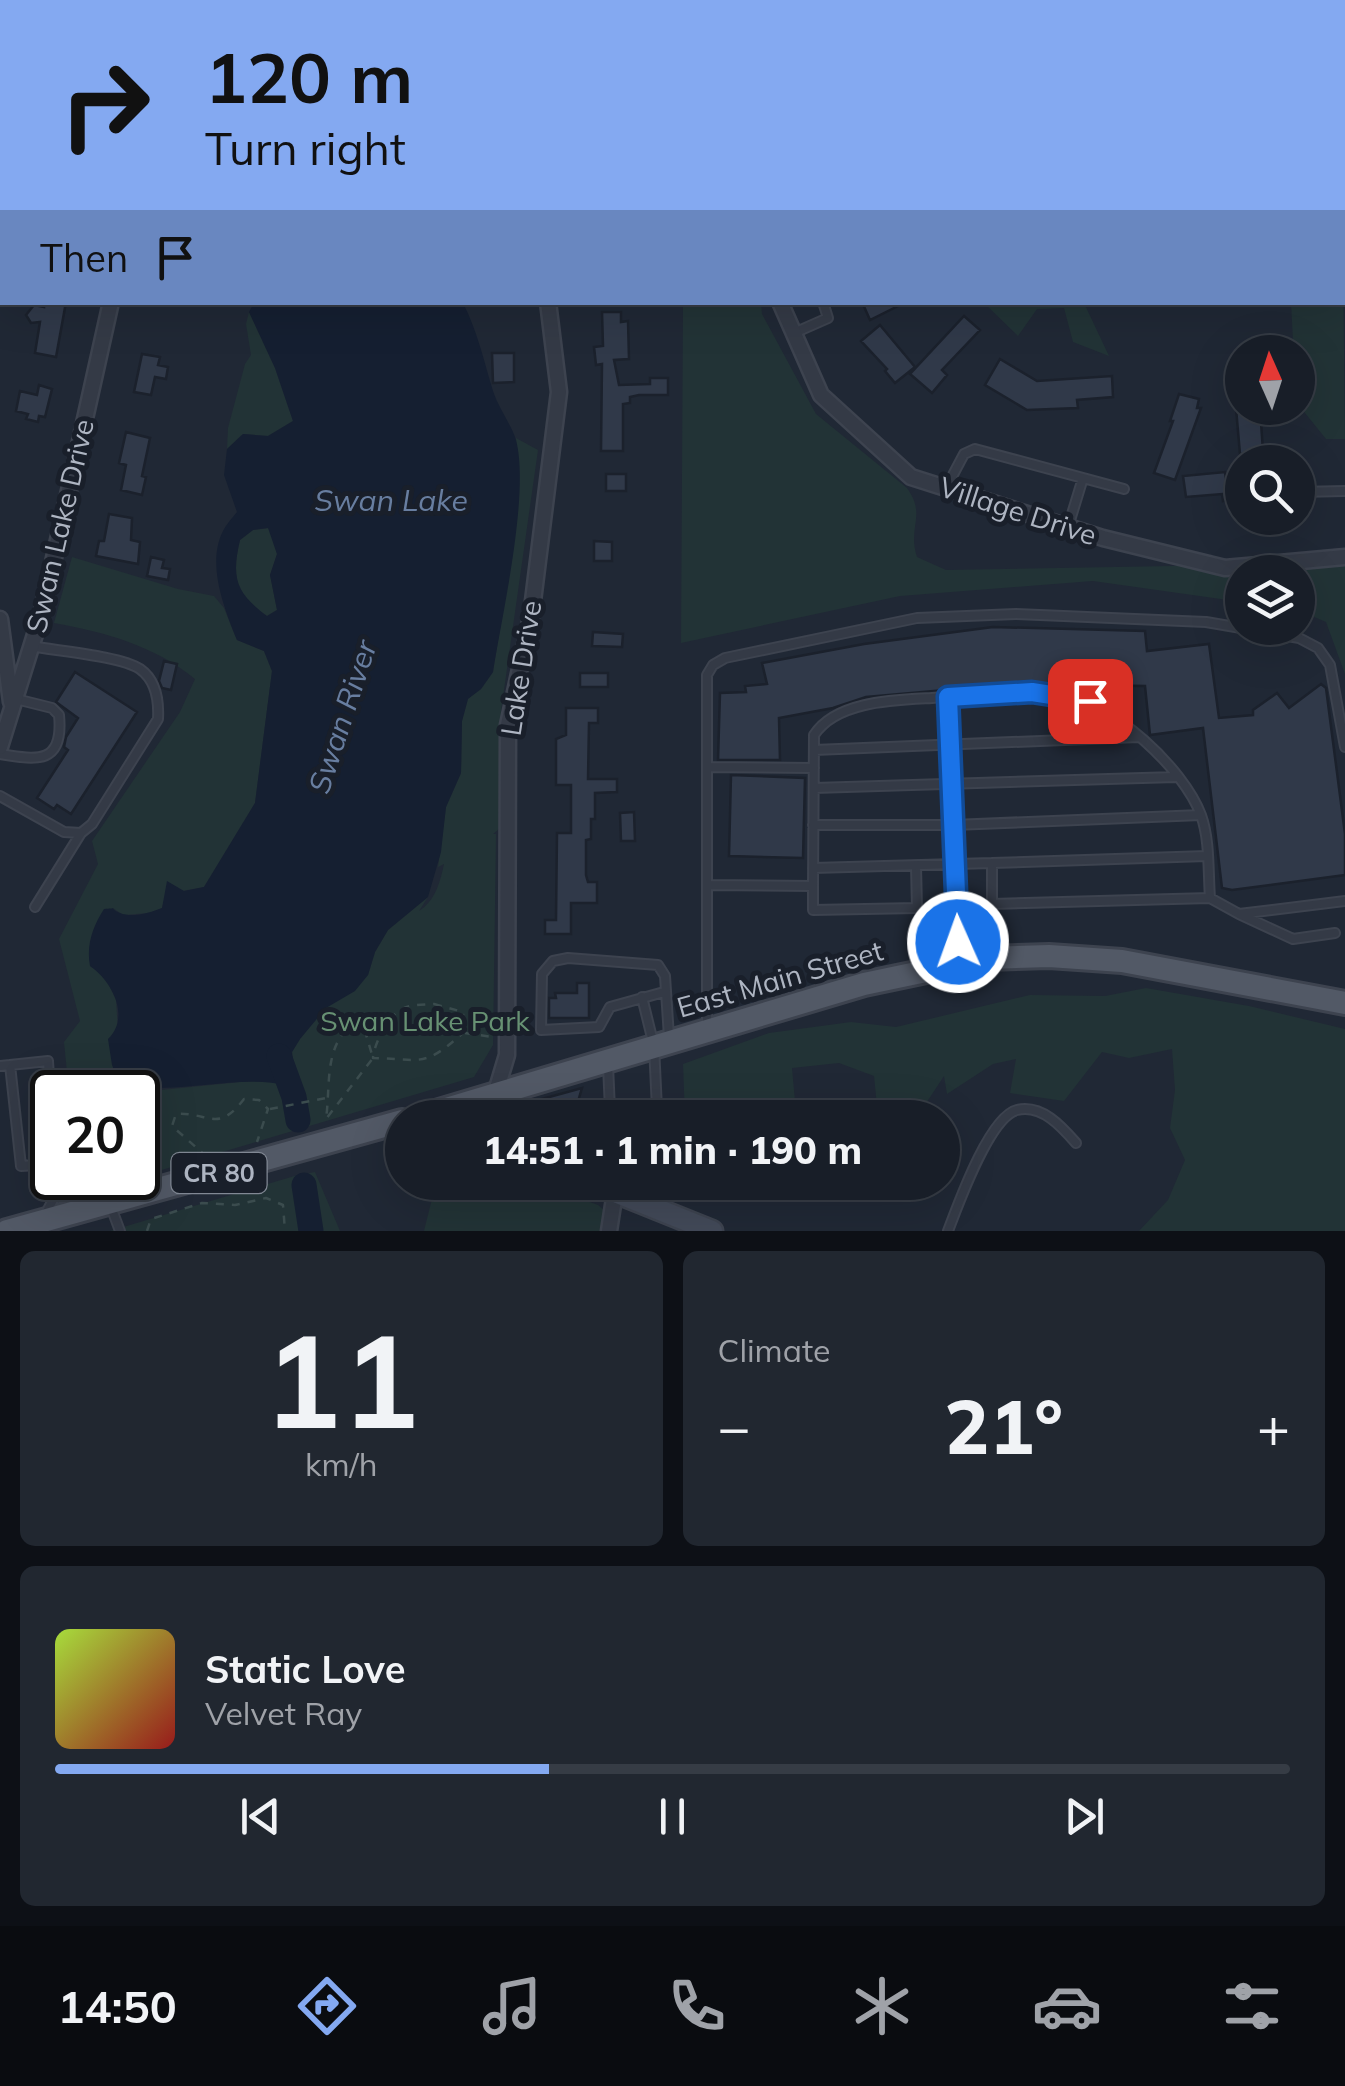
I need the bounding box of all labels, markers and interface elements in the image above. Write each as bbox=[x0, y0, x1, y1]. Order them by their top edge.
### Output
text: 120 m bbox=[205, 33, 413, 121]
icon: right bbox=[40, 40, 170, 170]
text: Turn right bbox=[205, 120, 406, 176]
icon: arrive bbox=[148, 230, 203, 285]
text: Then bbox=[40, 234, 128, 282]
north arrow bbox=[1225, 335, 1315, 425]
map controls bbox=[1225, 335, 1315, 645]
street label: Swan Lake Drive bbox=[18, 416, 101, 636]
button: search bbox=[1225, 445, 1315, 535]
street label: Village Drive bbox=[935, 469, 1101, 552]
water label: Swan Lake bbox=[314, 481, 468, 519]
button: layers bbox=[1225, 555, 1315, 645]
street label: Lake Drive bbox=[493, 598, 548, 738]
water label: Swan River bbox=[299, 634, 385, 798]
pin bbox=[1048, 659, 1133, 744]
icon: arrive bbox=[1063, 674, 1118, 729]
position arrow bbox=[906, 890, 1010, 994]
street label: East Main Street bbox=[673, 932, 887, 1025]
park label: Swan Lake Park bbox=[320, 1003, 530, 1038]
speed limit sign: 20 bbox=[30, 1070, 160, 1200]
text: 14:51 · 1 min · 190 m bbox=[483, 1126, 862, 1174]
road number: CR 80 bbox=[172, 1153, 266, 1193]
text: 11 bbox=[263, 1297, 419, 1461]
text: Climate bbox=[718, 1330, 830, 1370]
text: 21° bbox=[944, 1379, 1063, 1473]
text: − bbox=[718, 1392, 751, 1461]
text: + bbox=[1257, 1392, 1290, 1461]
text: km/h bbox=[305, 1444, 377, 1484]
text: Static Love bbox=[205, 1645, 406, 1693]
text: Velvet Ray bbox=[205, 1693, 362, 1733]
icon: previous bbox=[233, 1789, 288, 1844]
icon: pause bbox=[645, 1789, 700, 1844]
icon: next bbox=[1057, 1789, 1112, 1844]
icon: directions bbox=[292, 1971, 362, 2041]
icon: music bbox=[477, 1971, 547, 2041]
icon: phone bbox=[662, 1971, 732, 2041]
icon: climate bbox=[847, 1971, 917, 2041]
icon: car bbox=[1032, 1971, 1102, 2041]
icon: filters bbox=[1217, 1971, 1287, 2041]
text: 14:50 bbox=[58, 1978, 177, 2034]

